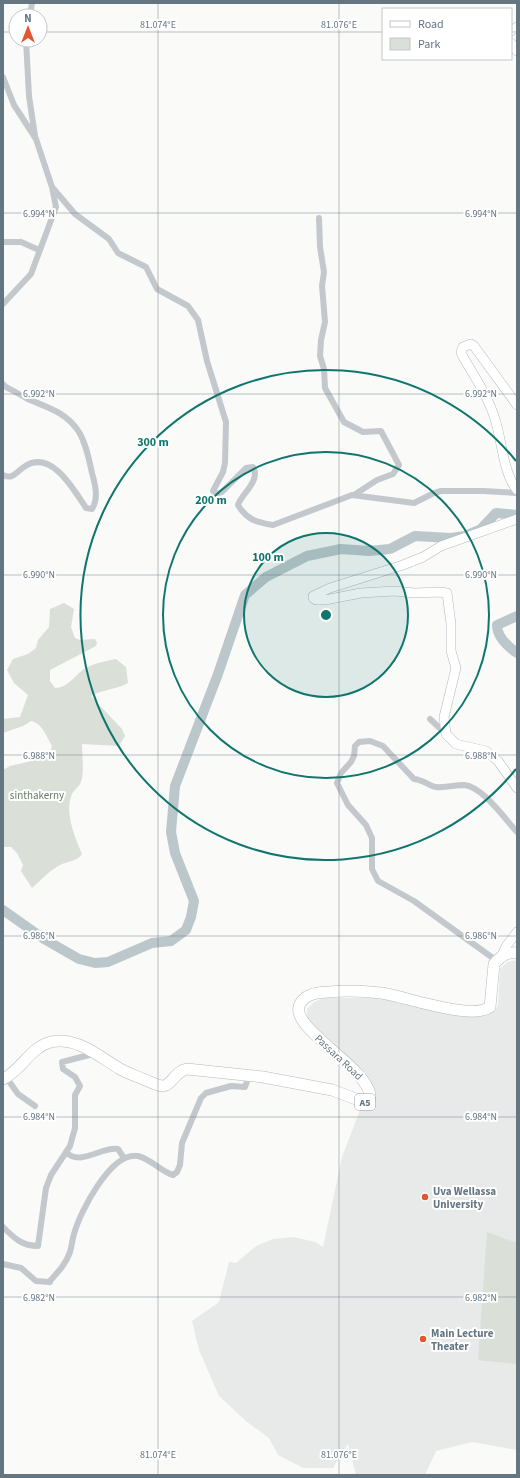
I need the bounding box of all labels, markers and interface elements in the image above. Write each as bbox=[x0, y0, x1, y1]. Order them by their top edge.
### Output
north arrow bbox=[8, 8, 48, 48]
legend bbox=[382, 8, 512, 60]
text: N bbox=[24, 11, 32, 26]
text: Road bbox=[418, 16, 444, 33]
text: 81.074°E bbox=[140, 18, 176, 32]
text: 81.076°E bbox=[321, 18, 357, 32]
text: Park bbox=[418, 36, 440, 53]
text: 6.994°N bbox=[23, 207, 55, 221]
text: 6.994°N bbox=[465, 207, 497, 221]
text: 6.992°N bbox=[23, 387, 55, 401]
text: 6.992°N bbox=[465, 387, 497, 401]
text: 300 m bbox=[137, 434, 169, 451]
text: 200 m bbox=[195, 492, 227, 509]
text: 100 m bbox=[252, 549, 284, 566]
text: 6.990°N bbox=[23, 568, 55, 582]
text: 6.990°N bbox=[465, 568, 497, 582]
centre of rings bbox=[319, 608, 333, 622]
text: 6.988°N bbox=[23, 749, 55, 763]
text: 6.988°N bbox=[465, 749, 497, 763]
park label: sinthakerny bbox=[10, 788, 64, 803]
text: 6.986°N bbox=[23, 929, 55, 943]
text: 6.986°N bbox=[465, 929, 497, 943]
street label: Passara Road bbox=[311, 1031, 366, 1084]
road number: A5 bbox=[355, 1094, 375, 1110]
text: 6.984°N bbox=[23, 1110, 55, 1124]
text: 6.984°N bbox=[465, 1110, 497, 1124]
place label: Uva Wellassa University bbox=[433, 1184, 496, 1212]
marker: Uva Wellassa University bbox=[420, 1192, 430, 1202]
text: 6.982°N bbox=[23, 1291, 55, 1305]
text: 6.982°N bbox=[465, 1291, 497, 1305]
place label: Main Lecture Theater bbox=[431, 1326, 494, 1354]
marker: Main Lecture Theater bbox=[418, 1334, 428, 1344]
text: 81.074°E bbox=[140, 1448, 176, 1462]
text: 81.076°E bbox=[321, 1448, 357, 1462]

